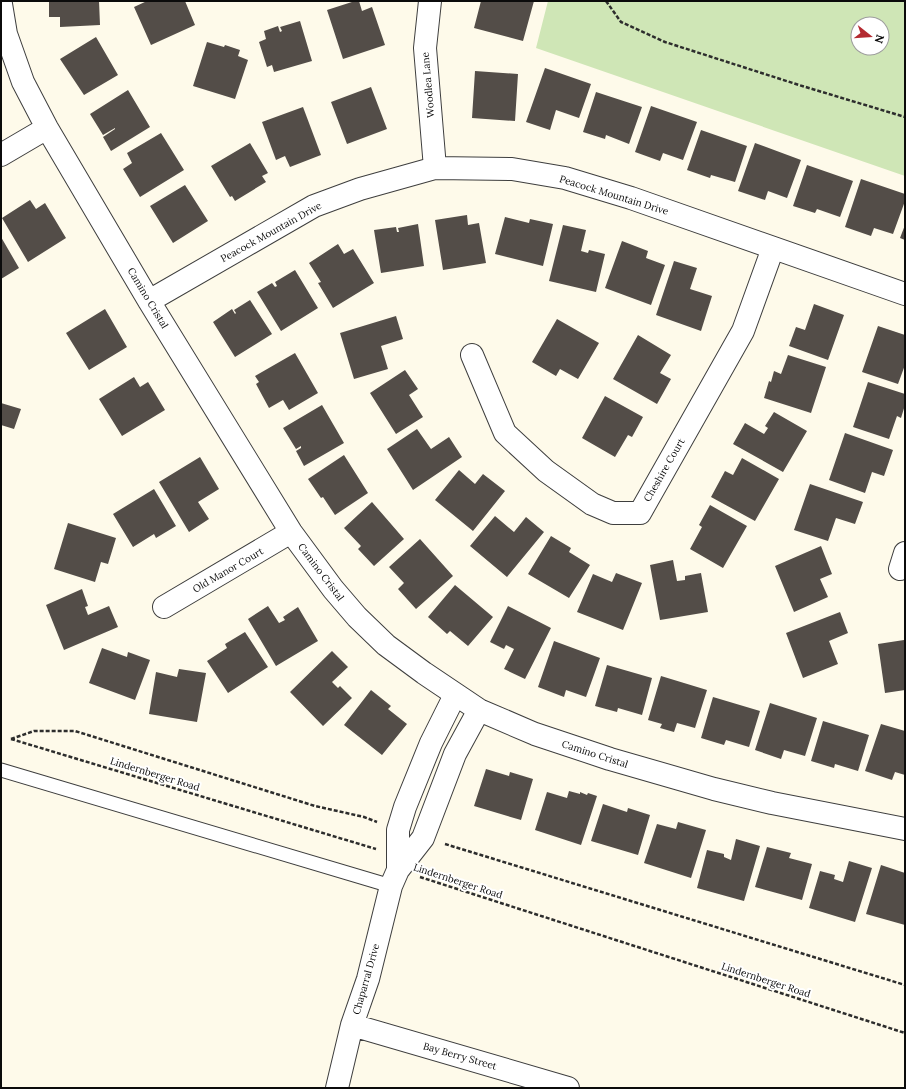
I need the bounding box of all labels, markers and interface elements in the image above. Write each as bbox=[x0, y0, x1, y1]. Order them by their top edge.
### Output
north arrow bbox=[850, 16, 890, 56]
text: N bbox=[871, 33, 888, 46]
street label: Woodlea Lane bbox=[419, 51, 437, 118]
street label: Peacock Mountain Drive bbox=[558, 172, 671, 218]
street label: Peacock Mountain Drive bbox=[218, 199, 324, 265]
street label: Camino Cristal bbox=[125, 265, 171, 331]
street label: Cheshire Court bbox=[641, 436, 687, 504]
street label: Camino Cristal bbox=[295, 541, 347, 604]
street label: Old Manor Court bbox=[190, 544, 266, 596]
street label: Camino Cristal bbox=[560, 737, 630, 771]
street label: Lindernberger Road bbox=[109, 754, 201, 794]
street label: Lindernberger Road bbox=[412, 860, 504, 902]
street label: Chaparral Drive bbox=[350, 941, 383, 1016]
street label: Lindernberger Road bbox=[720, 959, 812, 1001]
street label: Bay Berry Street bbox=[422, 1039, 498, 1073]

